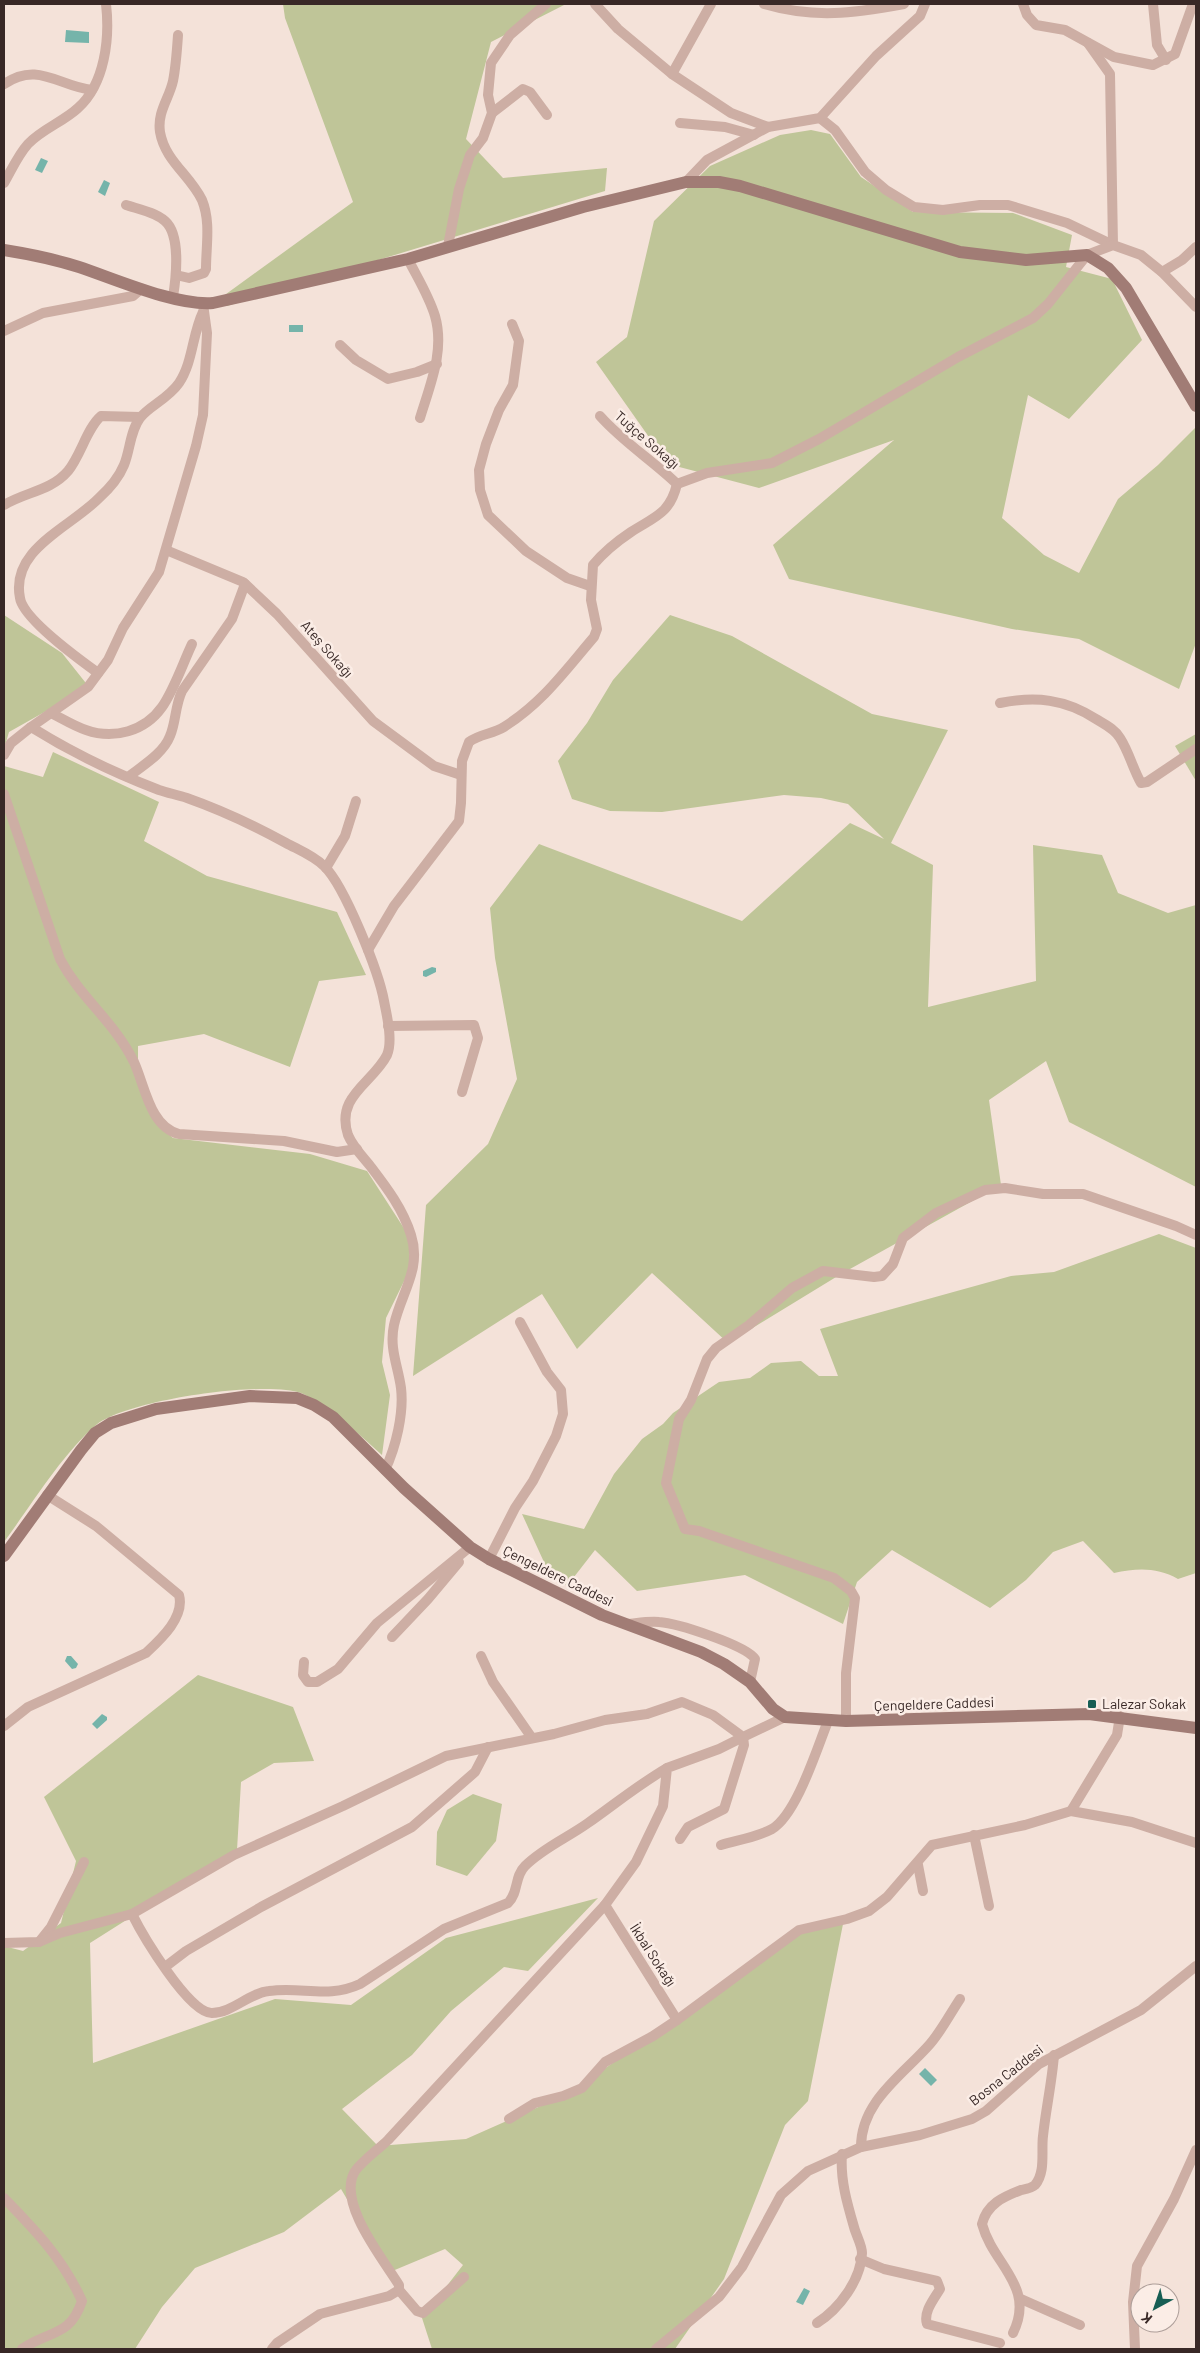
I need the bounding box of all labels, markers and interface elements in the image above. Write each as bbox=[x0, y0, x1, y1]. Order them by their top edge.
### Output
street label: Tuğçe Sokağı bbox=[611, 407, 683, 472]
street label: Ateş Sokağı bbox=[298, 617, 357, 681]
street label: Çengeldere Caddesi bbox=[500, 1541, 616, 1610]
street label: Çengeldere Caddesi bbox=[873, 1693, 995, 1714]
place label: Lalezar Sokak bbox=[1102, 1695, 1186, 1712]
marker: Lalezar Sokak bbox=[1086, 1698, 1098, 1710]
street label: İkbal Sokağı bbox=[627, 1920, 680, 1989]
street label: Bosna Caddesi bbox=[965, 2040, 1046, 2109]
north arrow bbox=[1130, 2283, 1180, 2333]
text: K bbox=[1137, 2309, 1155, 2328]

